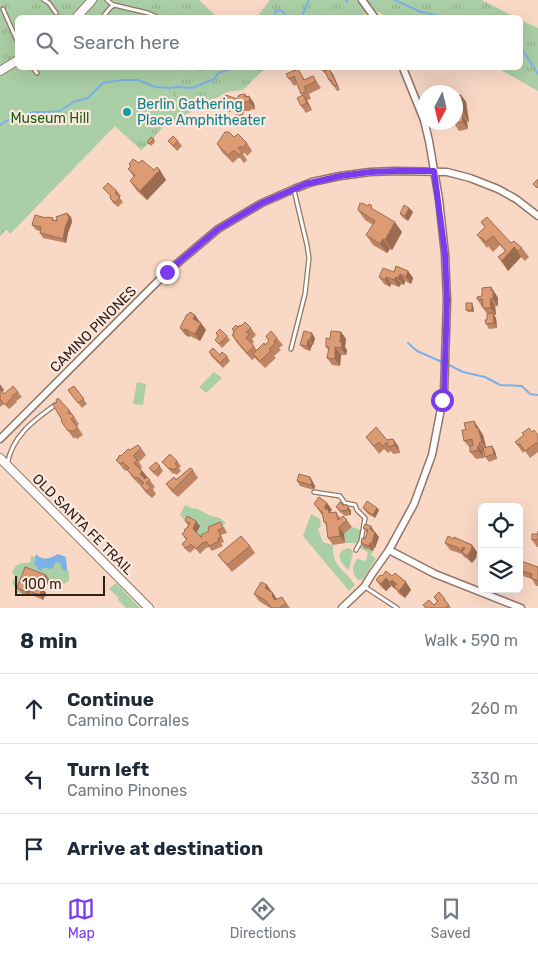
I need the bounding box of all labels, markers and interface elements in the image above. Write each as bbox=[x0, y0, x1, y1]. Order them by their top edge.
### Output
search box bbox=[15, 15, 523, 70]
icon: search bbox=[33, 29, 61, 57]
text: Search here bbox=[73, 31, 180, 54]
north arrow bbox=[418, 85, 463, 130]
place label: Berlin Gathering Place Amphitheater bbox=[137, 96, 267, 129]
marker: Berlin Gathering Place Amphitheater bbox=[121, 106, 133, 118]
park label: Museum Hill bbox=[10, 110, 90, 127]
route end bbox=[156, 261, 179, 284]
street label: CAMINO PINONES bbox=[47, 282, 140, 376]
route start bbox=[431, 389, 454, 412]
street label: OLD SANTA FE TRAIL bbox=[29, 470, 137, 578]
map controls bbox=[478, 503, 523, 593]
button: locate bbox=[478, 503, 523, 548]
button: layers bbox=[478, 548, 523, 593]
scale bar bbox=[15, 573, 105, 596]
text: 100 m bbox=[22, 576, 62, 593]
text: 8 min bbox=[20, 628, 77, 653]
text: Walk · 590 m bbox=[424, 631, 518, 650]
text: Continue bbox=[67, 688, 154, 711]
icon: ahead bbox=[20, 695, 48, 723]
text: 260 m bbox=[471, 699, 518, 718]
text: Camino Corrales bbox=[67, 711, 189, 730]
text: Turn left bbox=[67, 758, 149, 781]
icon: left bbox=[20, 765, 48, 793]
text: 330 m bbox=[470, 769, 518, 788]
text: Camino Pinones bbox=[67, 781, 187, 800]
icon: arrive bbox=[20, 835, 48, 863]
text: Arrive at destination bbox=[67, 837, 263, 860]
tab: Map bbox=[67, 895, 95, 942]
tab: Directions bbox=[230, 895, 296, 942]
tab: Saved bbox=[431, 895, 471, 942]

